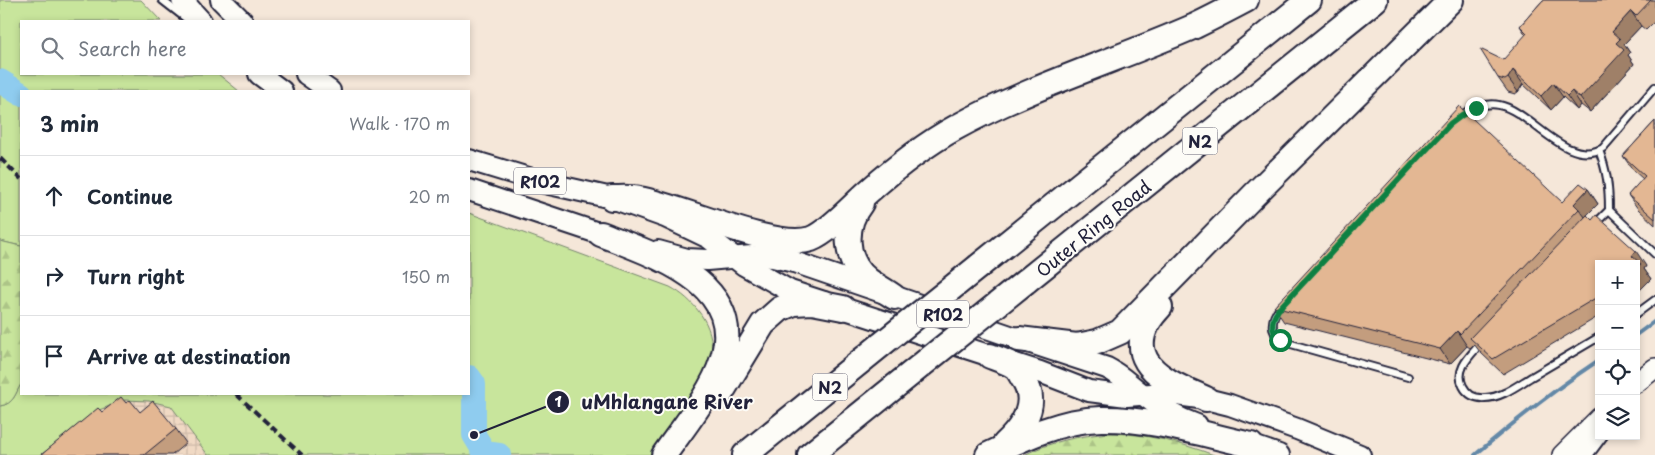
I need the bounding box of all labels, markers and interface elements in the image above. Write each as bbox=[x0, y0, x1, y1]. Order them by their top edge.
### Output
search box bbox=[20, 20, 470, 75]
icon: search bbox=[38, 34, 66, 62]
text: Search here bbox=[78, 34, 187, 62]
route end bbox=[1465, 97, 1488, 120]
text: 3 min bbox=[40, 107, 99, 139]
text: Walk · 170 m bbox=[349, 111, 450, 135]
road number: N2 bbox=[1182, 128, 1218, 154]
road number: R102 bbox=[514, 168, 566, 195]
street label: Outer Ring Road bbox=[1029, 173, 1157, 283]
icon: ahead bbox=[40, 182, 68, 210]
text: Continue bbox=[87, 182, 173, 210]
text: 20 m bbox=[409, 184, 450, 208]
map controls bbox=[1595, 260, 1640, 440]
button: + bbox=[1595, 260, 1640, 305]
icon: right bbox=[40, 262, 68, 290]
text: Turn right bbox=[87, 262, 185, 290]
text: 150 m bbox=[402, 264, 450, 288]
road number: R102 bbox=[917, 300, 969, 328]
button: − bbox=[1595, 305, 1640, 350]
route start bbox=[1269, 329, 1292, 352]
icon: arrive bbox=[40, 342, 68, 370]
text: Arrive at destination bbox=[87, 342, 291, 370]
button: locate bbox=[1595, 350, 1640, 395]
road number: N2 bbox=[812, 374, 848, 401]
callout: uMhlangane River bbox=[546, 385, 763, 419]
text: uMhlangane River bbox=[581, 387, 753, 415]
text: 1 bbox=[554, 389, 562, 412]
button: layers bbox=[1595, 395, 1640, 440]

